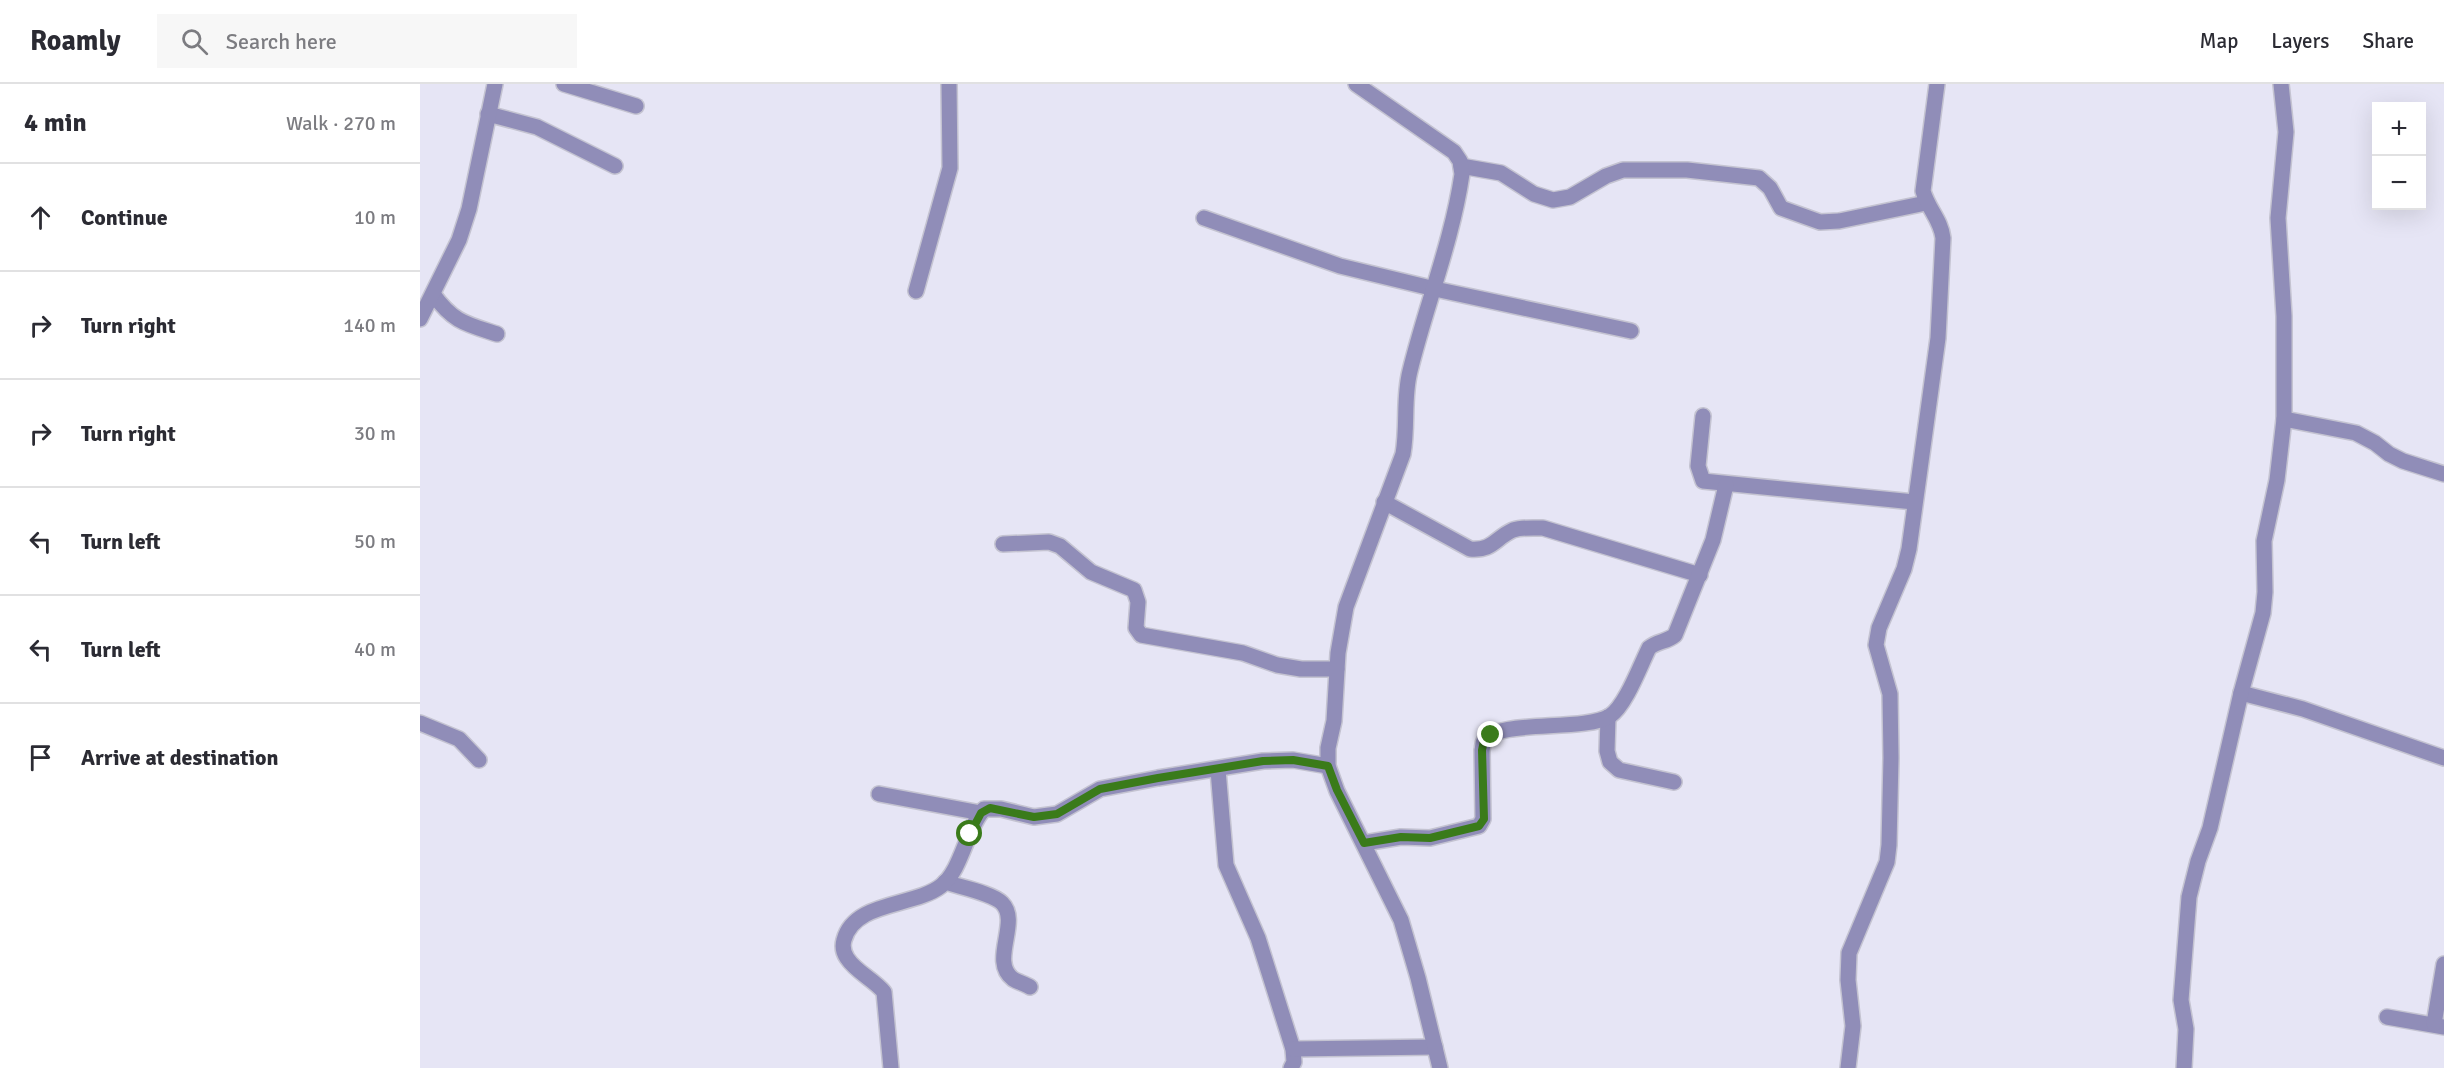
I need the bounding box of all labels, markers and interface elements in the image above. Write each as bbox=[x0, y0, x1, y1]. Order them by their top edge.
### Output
search box bbox=[157, 14, 577, 68]
text: Roamly bbox=[30, 24, 121, 58]
icon: search bbox=[178, 25, 211, 58]
text: Search here bbox=[226, 28, 337, 55]
text: Map bbox=[2200, 28, 2238, 54]
text: Layers bbox=[2271, 28, 2329, 54]
text: Share bbox=[2362, 28, 2414, 54]
map controls bbox=[2372, 102, 2426, 210]
button: + bbox=[2372, 102, 2426, 156]
text: 4 min bbox=[24, 107, 87, 139]
text: Walk · 270 m bbox=[286, 111, 396, 136]
button: − bbox=[2372, 156, 2426, 210]
icon: ahead bbox=[24, 201, 57, 234]
text: Continue bbox=[81, 204, 168, 231]
text: 10 m bbox=[354, 205, 396, 230]
icon: right bbox=[24, 309, 57, 342]
text: Turn right bbox=[81, 312, 176, 339]
text: 140 m bbox=[343, 313, 396, 338]
icon: right bbox=[24, 417, 57, 450]
text: Turn right bbox=[81, 420, 176, 447]
text: 30 m bbox=[354, 421, 396, 446]
icon: left bbox=[24, 525, 57, 558]
text: Turn left bbox=[81, 528, 161, 555]
text: 50 m bbox=[354, 529, 396, 554]
icon: left bbox=[24, 633, 57, 666]
text: Turn left bbox=[81, 636, 161, 663]
text: 40 m bbox=[354, 637, 396, 662]
route end bbox=[1477, 721, 1503, 747]
icon: arrive bbox=[24, 741, 57, 774]
text: Arrive at destination bbox=[81, 744, 278, 771]
route start bbox=[956, 820, 982, 846]

